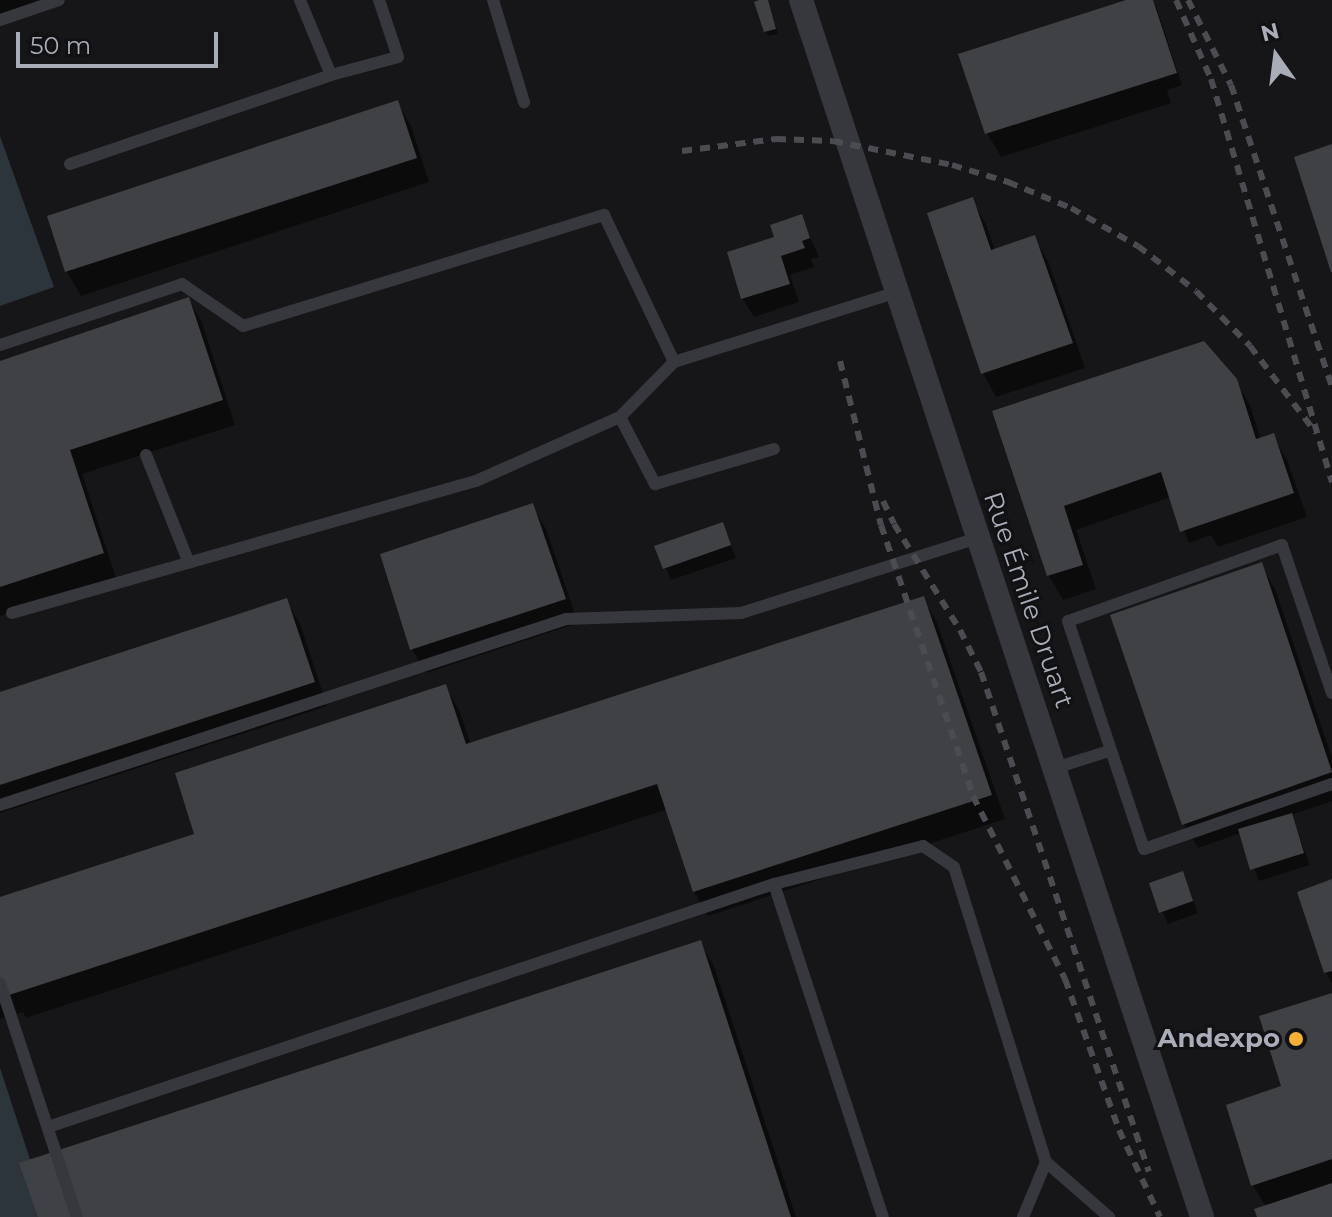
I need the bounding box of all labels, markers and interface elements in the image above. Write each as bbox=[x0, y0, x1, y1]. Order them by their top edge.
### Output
scale bar bbox=[20, 16, 222, 66]
north arrow bbox=[1236, 16, 1316, 96]
text: N bbox=[1258, 17, 1282, 47]
text: 50 m bbox=[30, 31, 91, 60]
street label: Rue Émile Druart bbox=[976, 488, 1080, 712]
place label: Andexpo bbox=[1158, 1023, 1280, 1055]
marker: Andexpo bbox=[1287, 1030, 1305, 1048]

